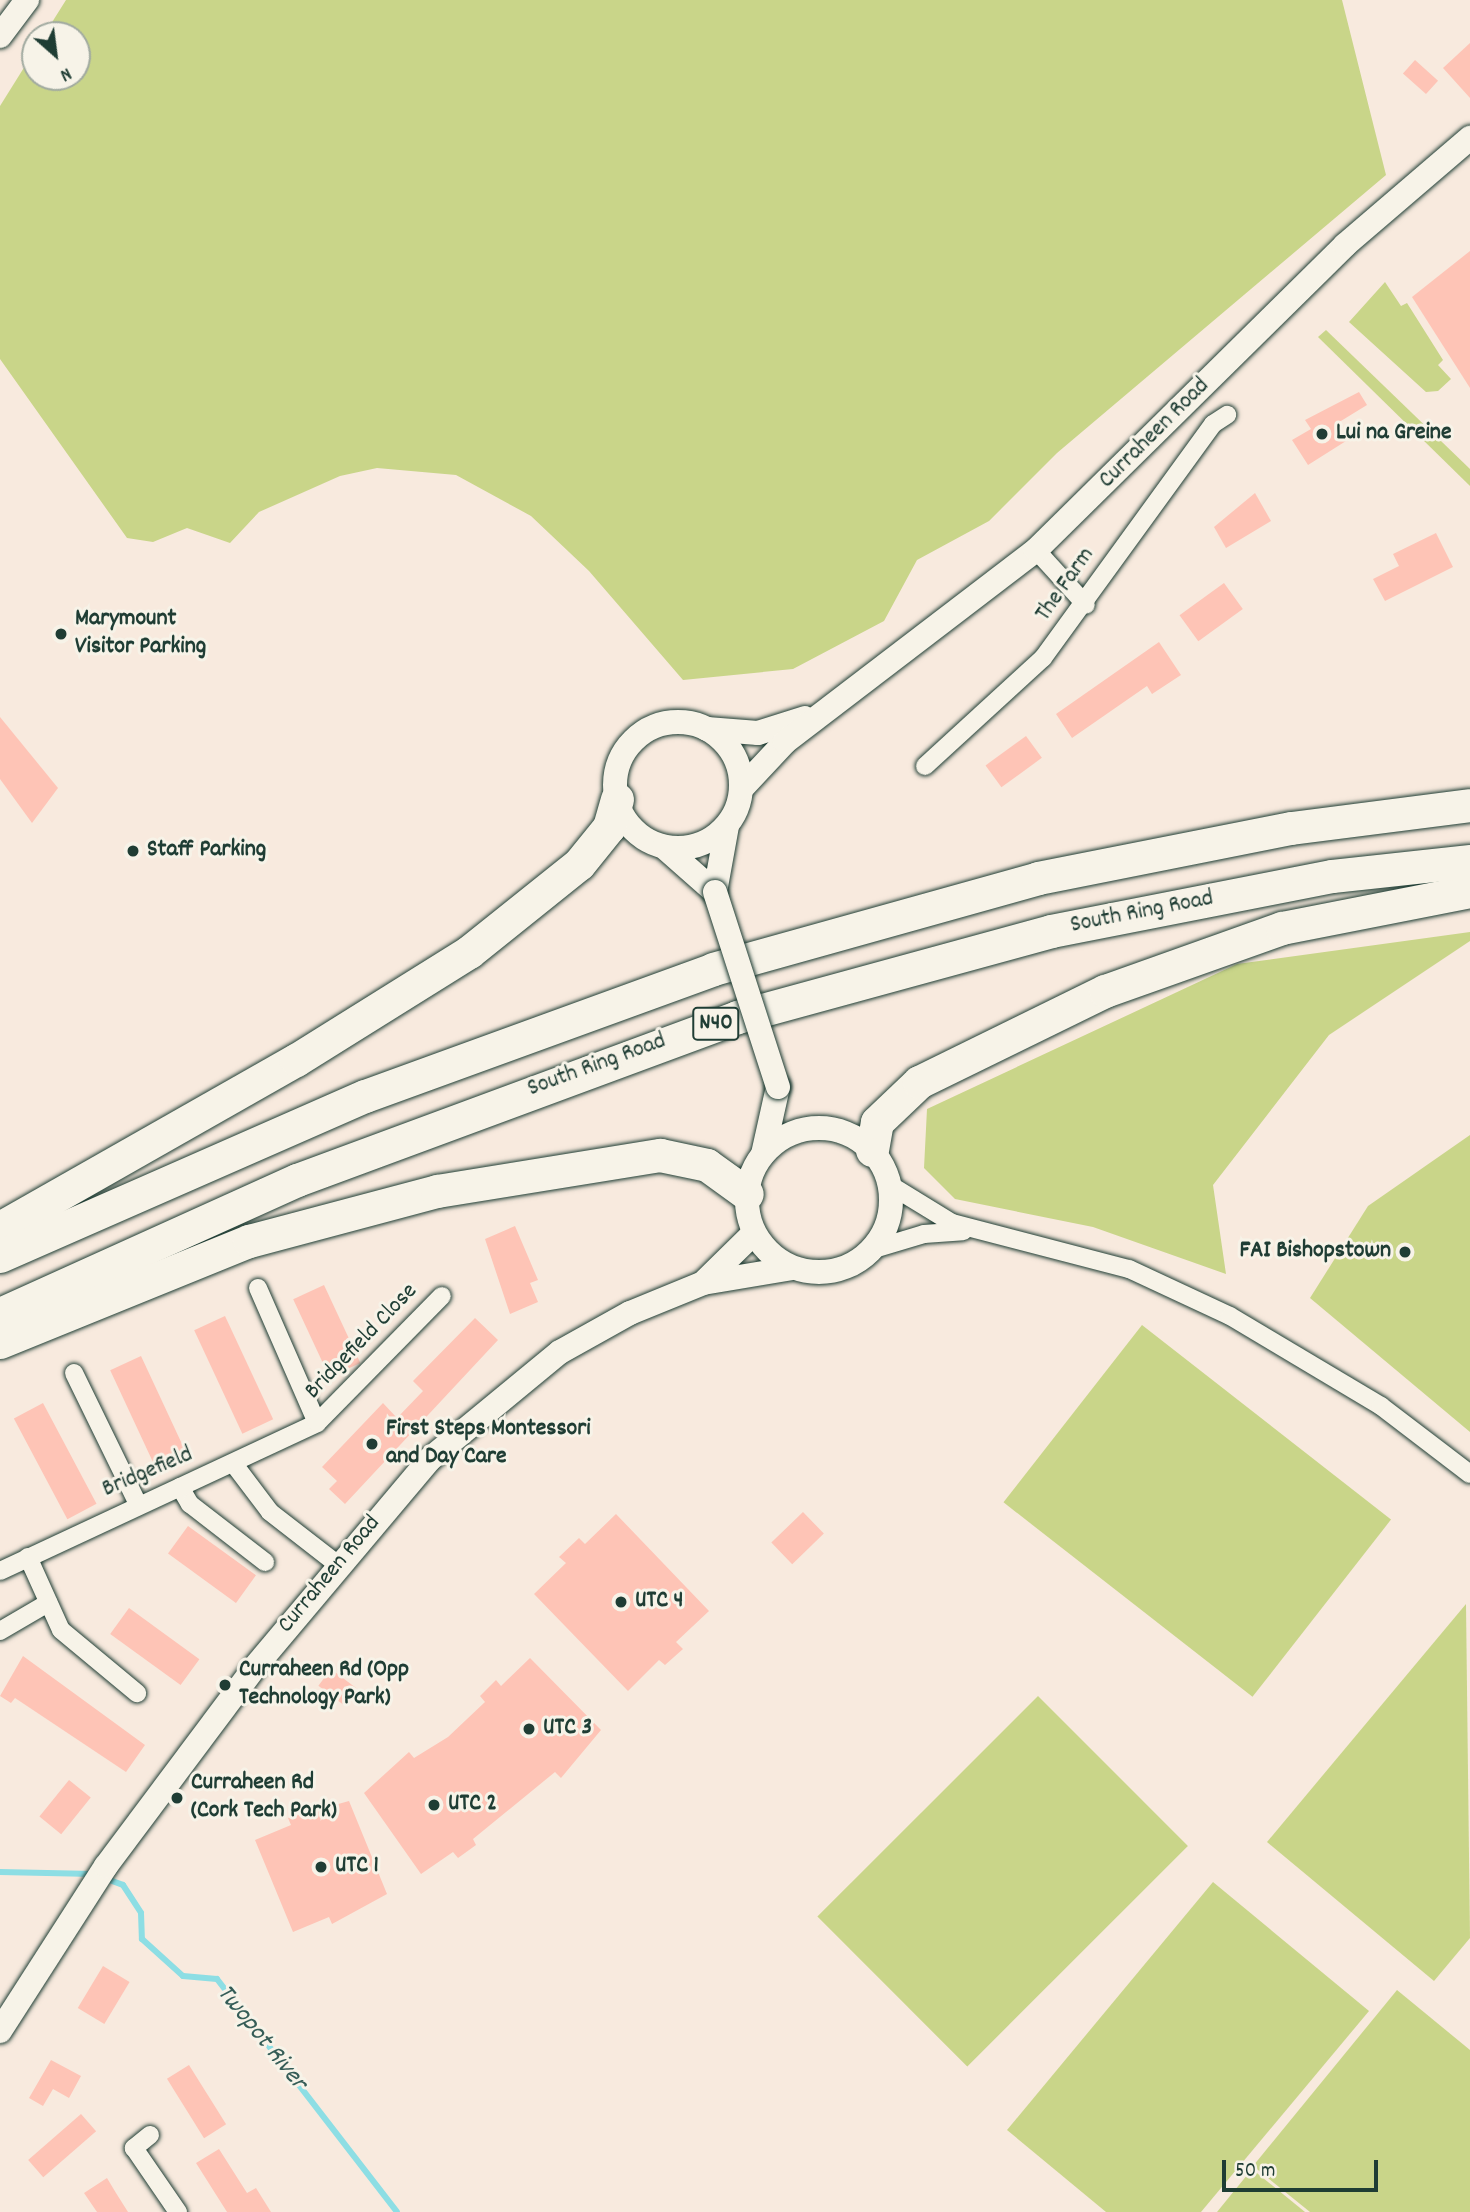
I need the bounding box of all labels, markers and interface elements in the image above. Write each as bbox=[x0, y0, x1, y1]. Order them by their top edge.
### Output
north arrow bbox=[21, 21, 91, 91]
text: N bbox=[55, 59, 76, 87]
street label: Curraheen Road bbox=[1094, 373, 1216, 495]
place label: Lui na Greine bbox=[1336, 420, 1452, 448]
marker: Lui na Greine bbox=[1314, 426, 1330, 442]
street label: The Farm bbox=[1030, 542, 1102, 628]
place label: Marymount Visitor Parking bbox=[75, 606, 206, 662]
marker: Marymount Visitor Parking bbox=[53, 626, 69, 642]
place label: Staff Parking bbox=[147, 837, 266, 865]
marker: Staff Parking bbox=[125, 843, 141, 859]
street label: South Ring Road bbox=[1068, 885, 1216, 941]
road number: N40 bbox=[692, 1004, 740, 1044]
street label: South Ring Road bbox=[524, 1028, 670, 1104]
place label: FAI Bishopstown bbox=[1239, 1238, 1391, 1266]
marker: FAI Bishopstown bbox=[1397, 1244, 1413, 1260]
street label: Bridgefield Close bbox=[300, 1278, 424, 1406]
place label: First Steps Montessori and Day Care bbox=[386, 1416, 591, 1472]
marker: First Steps Montessori and Day Care bbox=[364, 1436, 380, 1452]
street label: Bridgefield bbox=[98, 1441, 198, 1505]
street label: Curraheen Road bbox=[272, 1510, 388, 1640]
place label: UTC 4 bbox=[635, 1588, 683, 1616]
marker: UTC 4 bbox=[613, 1594, 629, 1610]
place label: Curraheen Rd (Opp Technology Park) bbox=[239, 1657, 409, 1713]
marker: Curraheen Rd (Opp Technology Park) bbox=[217, 1677, 233, 1693]
place label: UTC 3 bbox=[543, 1715, 592, 1743]
marker: UTC 3 bbox=[521, 1721, 537, 1737]
place label: Curraheen Rd (Cork Tech Park) bbox=[191, 1770, 337, 1826]
marker: Curraheen Rd (Cork Tech Park) bbox=[169, 1790, 185, 1806]
place label: UTC 2 bbox=[448, 1791, 497, 1819]
marker: UTC 2 bbox=[426, 1797, 442, 1813]
place label: UTC 1 bbox=[335, 1853, 379, 1881]
marker: UTC 1 bbox=[313, 1859, 329, 1875]
water label: Twopot River bbox=[209, 1979, 313, 2097]
scale bar bbox=[1225, 2146, 1381, 2190]
text: 50 m bbox=[1235, 2157, 1275, 2187]

